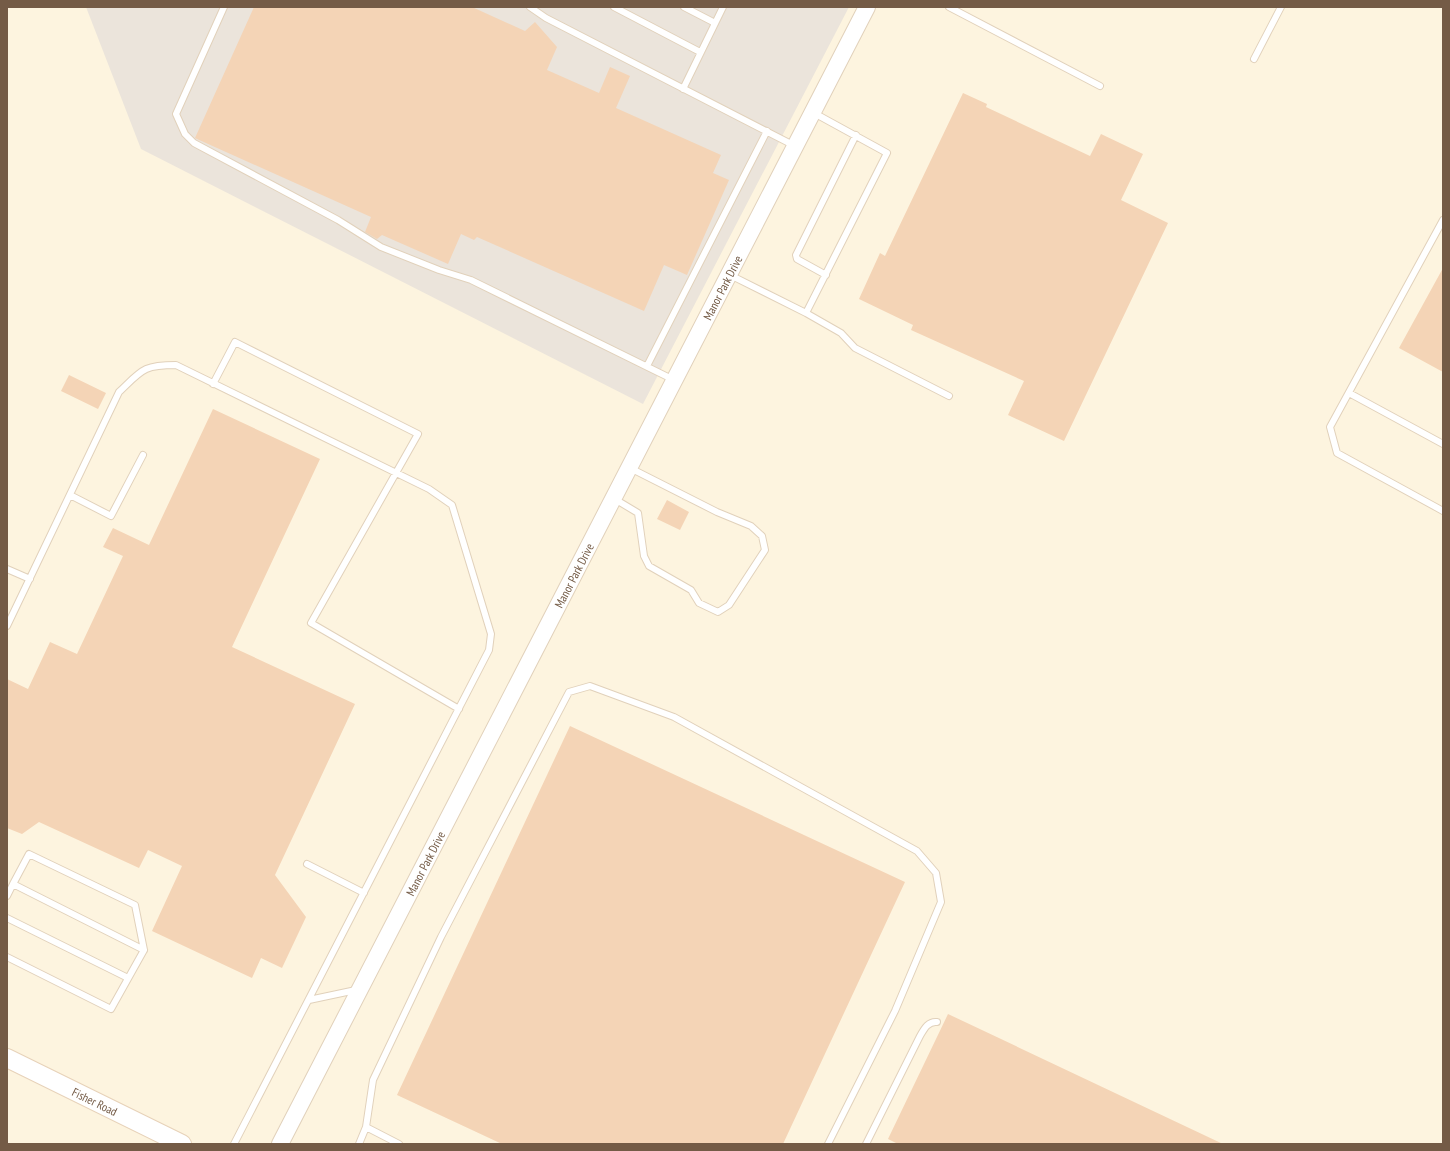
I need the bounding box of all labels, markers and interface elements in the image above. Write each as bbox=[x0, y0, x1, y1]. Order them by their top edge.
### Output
street label: Manor Park Drive bbox=[699, 253, 745, 322]
street label: Manor Park Drive bbox=[551, 540, 597, 610]
street label: Manor Park Drive bbox=[402, 828, 448, 898]
street label: Fisher Road bbox=[70, 1084, 120, 1119]

